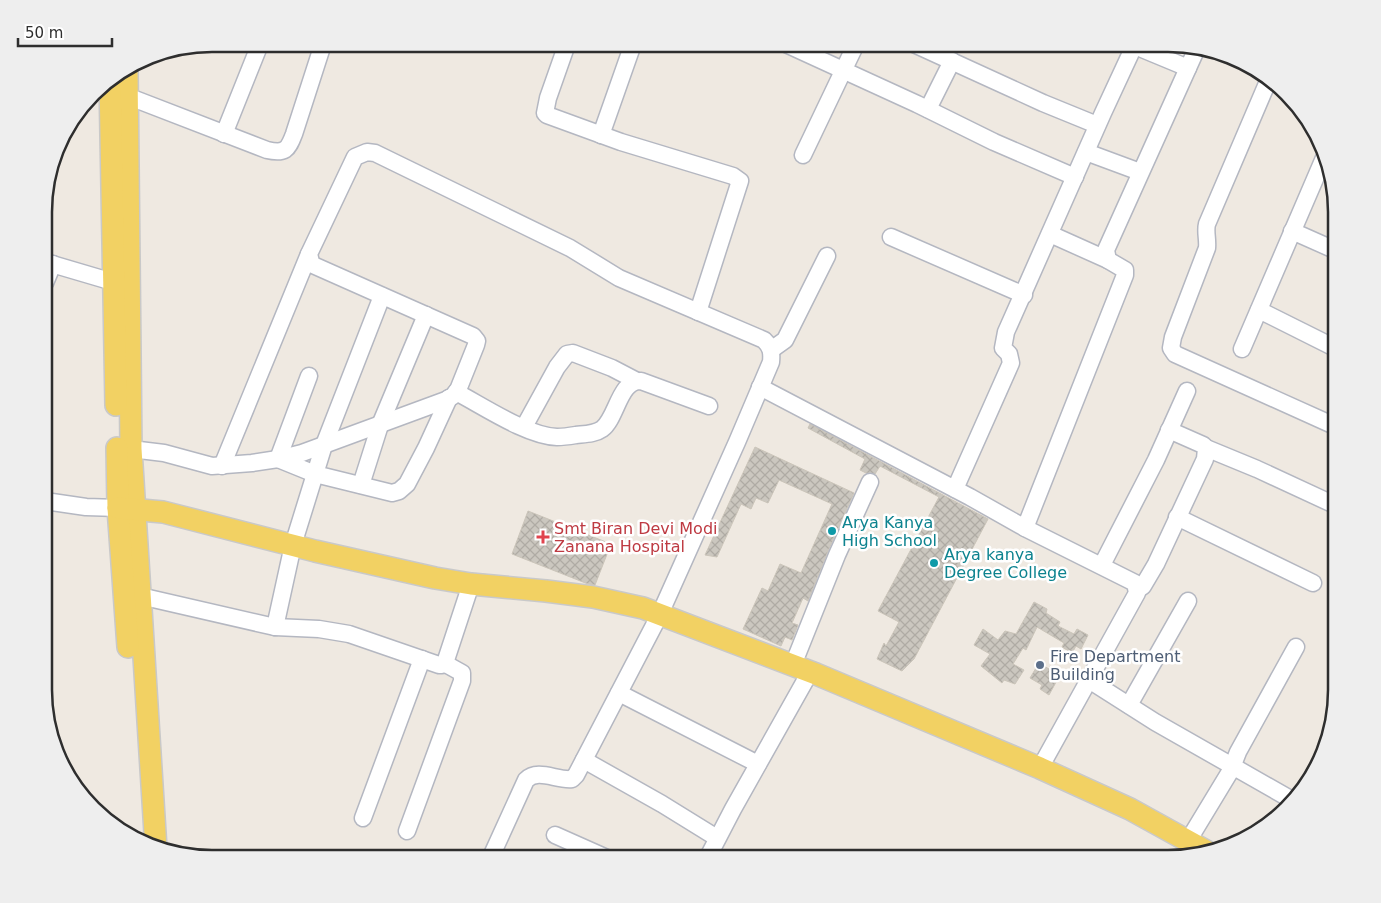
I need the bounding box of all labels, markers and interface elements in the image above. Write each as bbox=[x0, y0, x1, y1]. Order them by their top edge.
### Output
scale bar bbox=[18, 15, 111, 47]
text: 50 m bbox=[25, 24, 63, 42]
place label: Arya Kanya High School bbox=[842, 513, 937, 550]
place label: Smt Biran Devi Modi Zanana Hospital bbox=[554, 519, 718, 556]
marker: Arya Kanya High School bbox=[826, 525, 838, 537]
marker: Smt Biran Devi Modi Zanana Hospital bbox=[536, 530, 550, 544]
place label: Arya kanya Degree College bbox=[944, 545, 1067, 582]
marker: Arya kanya Degree College bbox=[928, 557, 940, 569]
place label: Fire Department Building bbox=[1050, 647, 1180, 684]
marker: Fire Department Building bbox=[1034, 659, 1046, 671]

